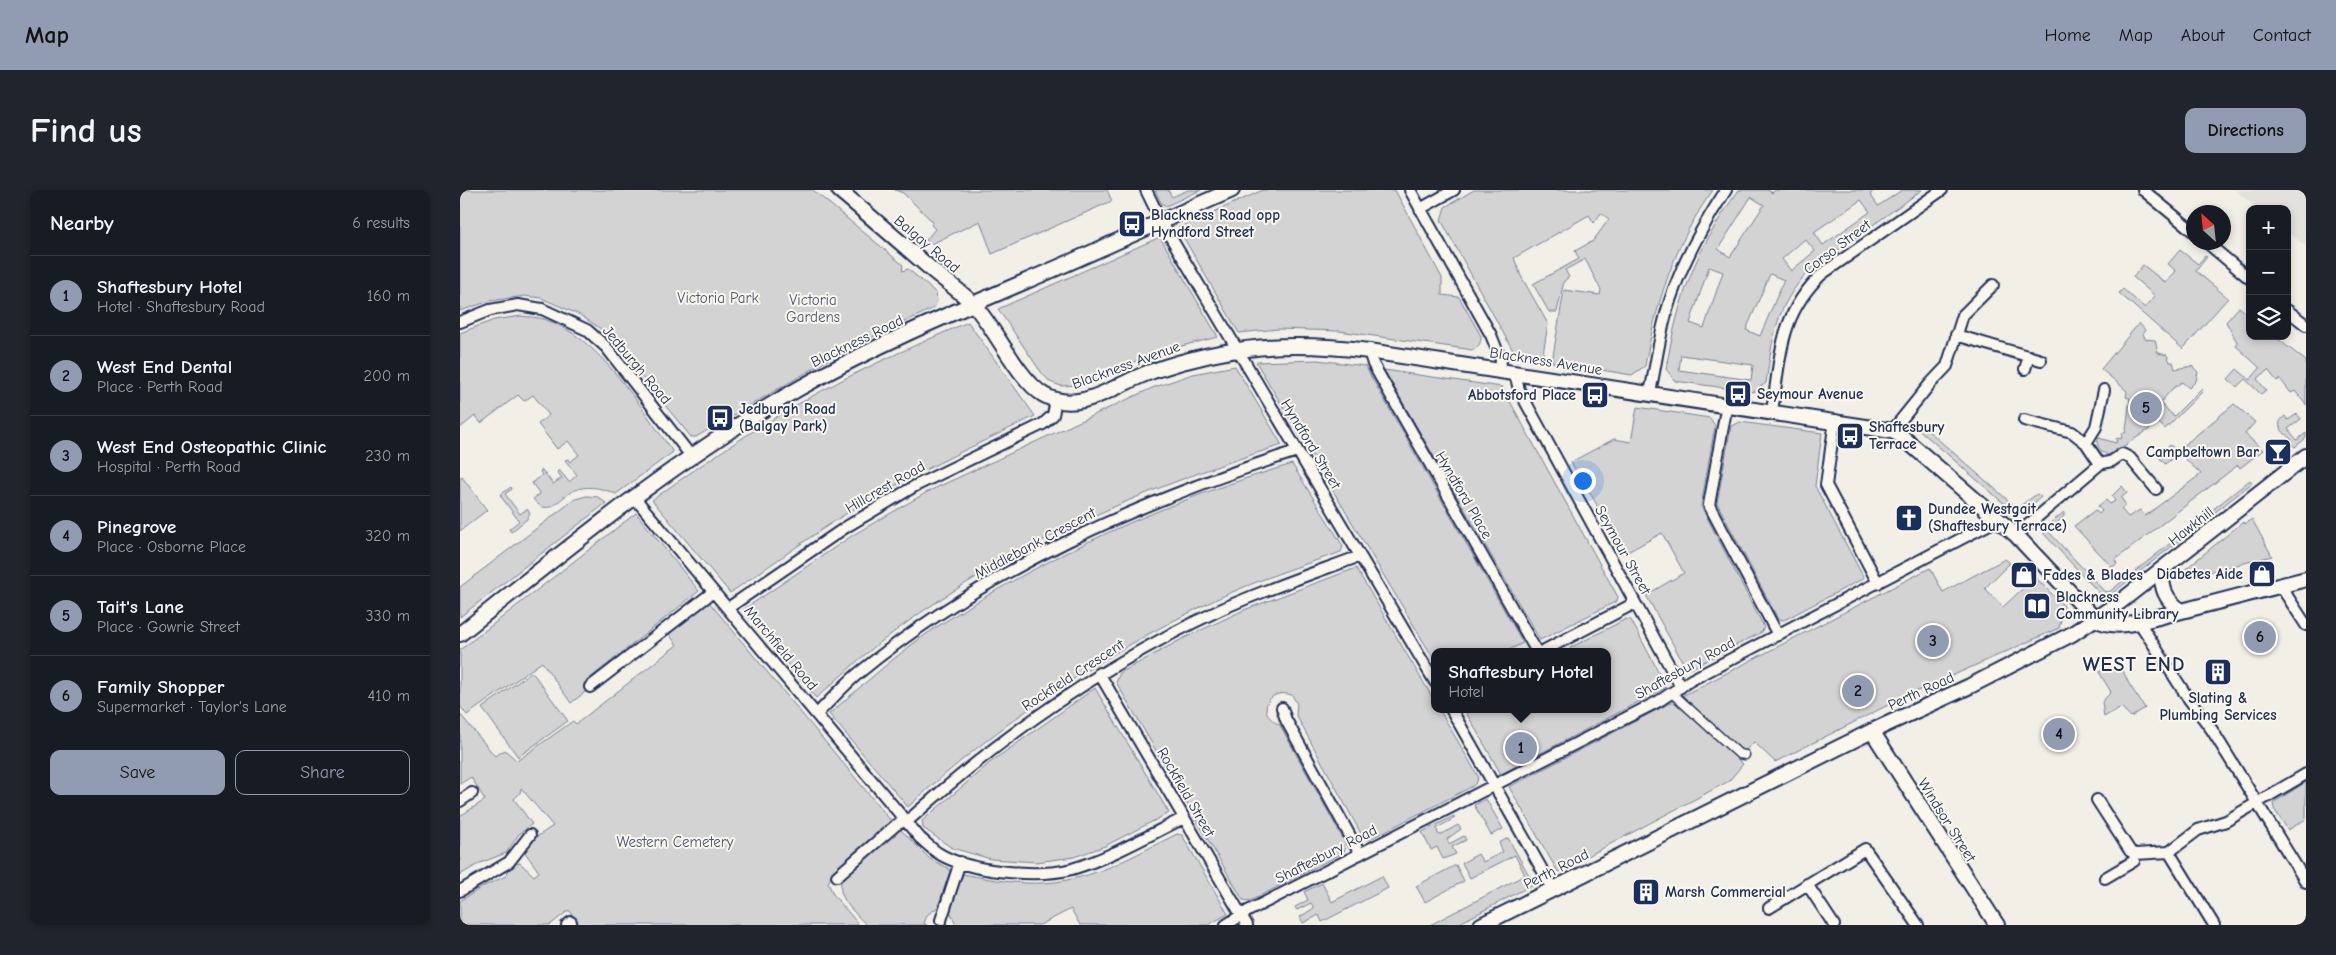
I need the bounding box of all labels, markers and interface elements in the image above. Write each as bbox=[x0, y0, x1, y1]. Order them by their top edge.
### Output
text: Map bbox=[25, 21, 69, 49]
text: Home bbox=[2044, 25, 2091, 46]
text: Map bbox=[2119, 25, 2153, 46]
text: About bbox=[2181, 25, 2225, 46]
text: Contact bbox=[2253, 25, 2311, 46]
button: Directions bbox=[2185, 108, 2306, 153]
text: Find us bbox=[30, 110, 142, 151]
north arrow bbox=[2186, 205, 2231, 250]
map controls bbox=[2246, 205, 2291, 340]
button: + bbox=[2246, 205, 2291, 250]
place label: Blackness Road opp Hyndford Street bbox=[1151, 206, 1280, 241]
bus stop icon: Blackness Road opp Hyndford Street bbox=[1117, 209, 1147, 239]
text: Nearby bbox=[50, 211, 114, 235]
street label: Balgay Road bbox=[891, 211, 963, 277]
text: 6 results bbox=[352, 214, 410, 232]
street label: Corso Street bbox=[1800, 215, 1875, 278]
button: − bbox=[2246, 250, 2291, 295]
text: Shaftesbury Hotel bbox=[97, 276, 242, 298]
text: 1 bbox=[63, 287, 69, 305]
text: 160 m bbox=[367, 287, 410, 305]
park label: Victoria Park bbox=[677, 289, 759, 307]
park label: Victoria Gardens bbox=[786, 291, 840, 326]
button: layers bbox=[2246, 295, 2291, 340]
text: Hotel · Shaftesbury Road bbox=[97, 298, 265, 316]
street label: Blackness Road bbox=[808, 311, 906, 371]
street label: Jedburgh Road bbox=[599, 322, 675, 408]
street label: Blackness Avenue bbox=[1069, 337, 1183, 393]
street label: Blackness Avenue bbox=[1488, 343, 1604, 379]
text: West End Dental bbox=[97, 356, 232, 378]
text: 2 bbox=[62, 367, 70, 385]
text: 200 m bbox=[364, 367, 410, 385]
text: Place · Perth Road bbox=[97, 378, 223, 396]
bus stop icon: Seymour Avenue bbox=[1723, 379, 1753, 409]
bus stop icon: Abbotsford Place bbox=[1580, 380, 1610, 410]
place label: Seymour Avenue bbox=[1757, 385, 1863, 403]
place label: Abbotsford Place bbox=[1468, 386, 1576, 404]
pin: 5 bbox=[2130, 389, 2162, 427]
street label: Hyndford Street bbox=[1277, 396, 1345, 493]
place label: Jedburgh Road (Balgay Park) bbox=[739, 400, 836, 435]
bus stop icon: Jedburgh Road (Balgay Park) bbox=[705, 403, 735, 433]
place label: Shaftesbury Terrace bbox=[1869, 418, 1945, 453]
bus stop icon: Shaftesbury Terrace bbox=[1835, 421, 1865, 451]
text: West End Osteopathic Clinic bbox=[97, 436, 326, 458]
bar icon: Campbeltown Bar bbox=[2263, 437, 2293, 467]
place label: Campbeltown Bar bbox=[2146, 443, 2259, 461]
text: 3 bbox=[62, 447, 70, 465]
text: 230 m bbox=[365, 447, 410, 465]
street label: Hyndford Place bbox=[1432, 448, 1497, 542]
street label: Hillcrest Road bbox=[842, 457, 928, 517]
text: Hospital · Perth Road bbox=[97, 458, 241, 476]
your location bbox=[1570, 468, 1596, 494]
place label: Dundee Westgait (Shaftesbury Terrace) bbox=[1928, 500, 2067, 535]
street label: Seymour Street bbox=[1591, 502, 1655, 598]
street label: Middlebank Crescent bbox=[971, 503, 1099, 583]
church icon: Dundee Westgait (Shaftesbury Terrace) bbox=[1894, 503, 1924, 533]
street label: Hawkhill bbox=[2165, 503, 2217, 549]
text: Pinegrove bbox=[97, 516, 176, 538]
text: 4 bbox=[62, 527, 70, 545]
text: 320 m bbox=[365, 527, 410, 545]
text: Place · Osborne Place bbox=[97, 538, 246, 556]
shop icon: Diabetes Aide bbox=[2247, 559, 2277, 589]
shop icon: Fades & Blades bbox=[2009, 560, 2039, 590]
place label: Diabetes Aide bbox=[2156, 565, 2243, 583]
place label: Fades & Blades bbox=[2043, 566, 2143, 584]
place label: Blackness Community Library bbox=[2056, 588, 2179, 623]
library icon: Blackness Community Library bbox=[2022, 591, 2052, 621]
text: Tait's Lane bbox=[97, 596, 184, 618]
street label: Marchfield Road bbox=[740, 602, 822, 694]
text: 5 bbox=[62, 607, 70, 625]
text: 330 m bbox=[365, 607, 410, 625]
text: Place · Gowrie Street bbox=[97, 618, 240, 636]
pin: 6 bbox=[2244, 618, 2276, 656]
pin: 3 bbox=[1917, 622, 1949, 660]
street label: Shaftesbury Road bbox=[1632, 633, 1738, 703]
street label: Rockfield Crescent bbox=[1018, 635, 1128, 715]
popup bbox=[1431, 648, 1611, 713]
district label: WEST END bbox=[2083, 653, 2185, 676]
building icon: Slating & Plumbing Services bbox=[2203, 657, 2233, 687]
text: Shaftesbury Hotel bbox=[1448, 661, 1594, 683]
street label: Perth Road bbox=[1885, 668, 1957, 714]
pin: 2 bbox=[1842, 672, 1874, 710]
text: Family Shopper bbox=[97, 676, 224, 698]
text: Hotel bbox=[1448, 683, 1484, 701]
text: 6 bbox=[62, 687, 70, 705]
text: 410 m bbox=[368, 687, 410, 705]
place label: Slating & Plumbing Services bbox=[2159, 689, 2277, 724]
text: Supermarket · Taylor's Lane bbox=[97, 698, 287, 716]
pin: 4 bbox=[2043, 715, 2075, 753]
pin: 1 bbox=[1505, 729, 1537, 767]
street label: Rockfield Street bbox=[1153, 744, 1219, 840]
button: Save bbox=[50, 750, 225, 795]
button: Share bbox=[235, 750, 410, 795]
street label: Windsor Street bbox=[1914, 775, 1980, 866]
street label: Shaftesbury Road bbox=[1272, 821, 1380, 887]
park label: Western Cemetery bbox=[616, 833, 734, 851]
street label: Perth Road bbox=[1520, 845, 1592, 893]
building icon: Marsh Commercial bbox=[1631, 877, 1661, 907]
place label: Marsh Commercial bbox=[1665, 883, 1786, 901]

